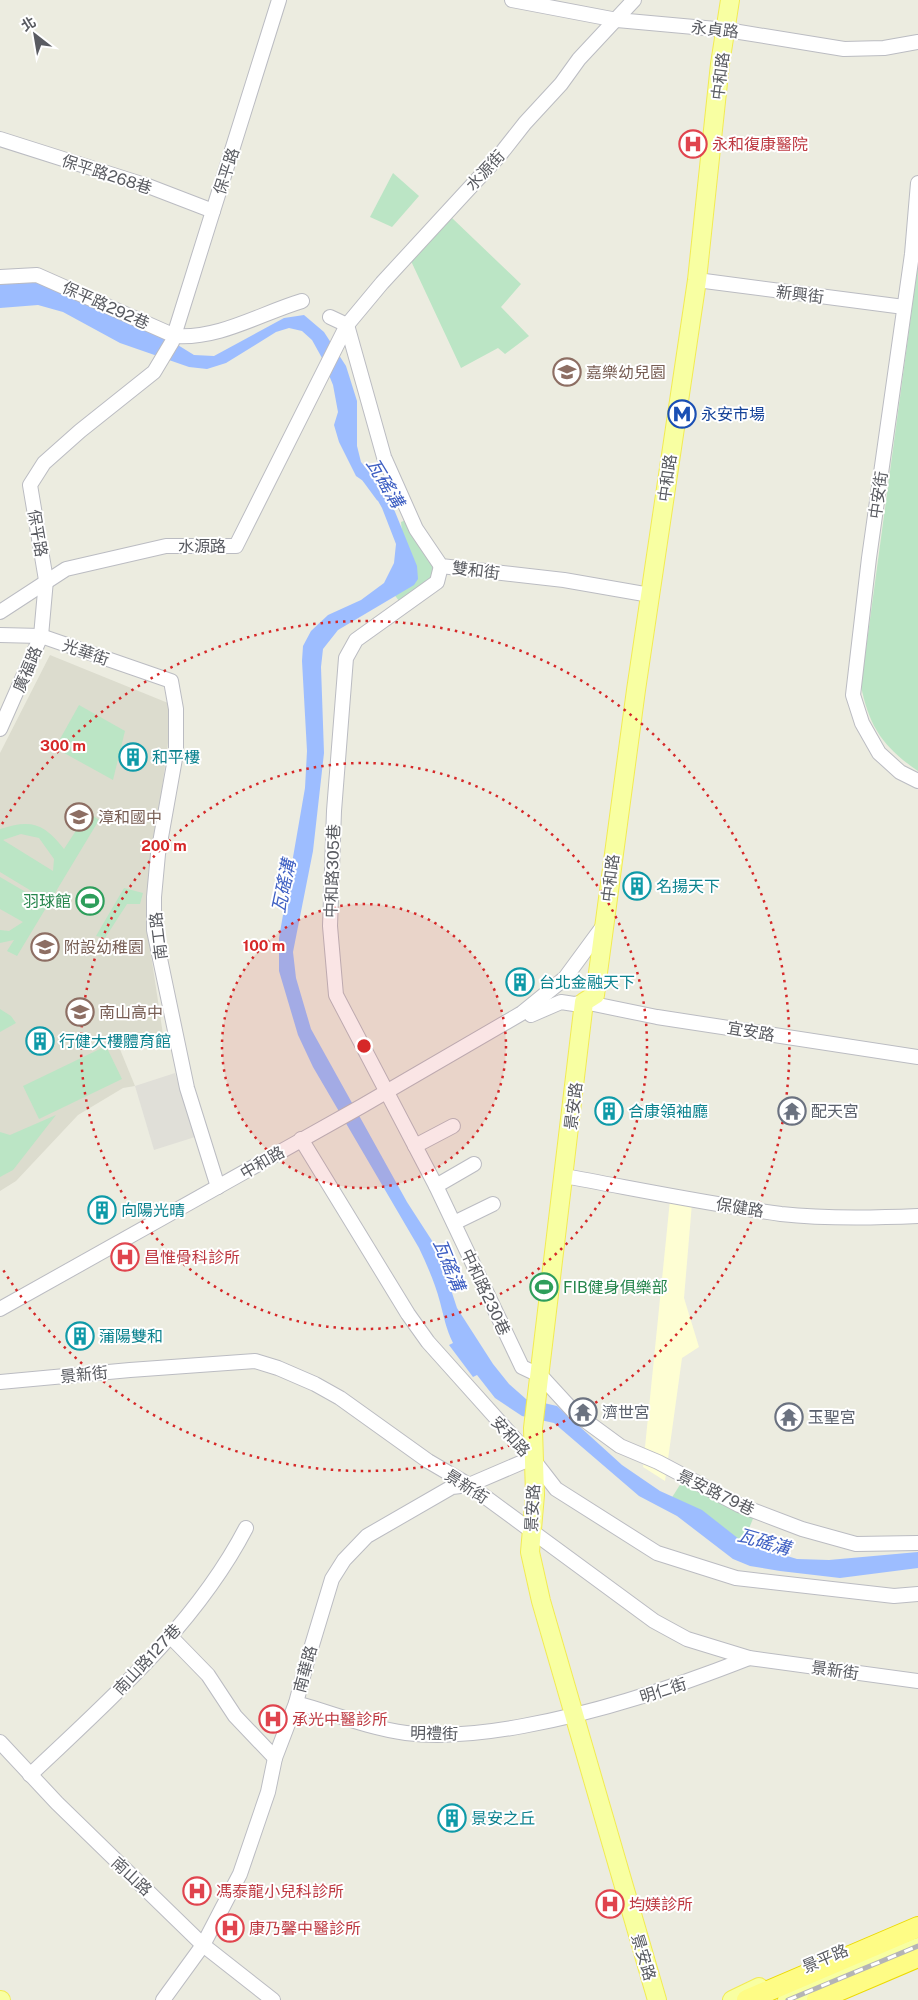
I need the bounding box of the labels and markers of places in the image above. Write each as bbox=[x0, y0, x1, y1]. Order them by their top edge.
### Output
hospital icon: 永和復康醫院 bbox=[678, 129, 708, 159]
place label: 永和復康醫院 bbox=[712, 135, 808, 154]
school or university icon: 嘉樂幼兒園 bbox=[552, 357, 582, 387]
place label: 嘉樂幼兒園 bbox=[586, 363, 666, 382]
metro station icon: 永安市場 bbox=[667, 399, 697, 429]
place label: 永安市場 bbox=[701, 405, 765, 424]
building icon: 和平樓 bbox=[118, 742, 148, 772]
place label: 和平樓 bbox=[152, 748, 200, 767]
school or university icon: 漳和國中 bbox=[64, 802, 94, 832]
place label: 漳和國中 bbox=[98, 808, 162, 827]
building icon: 名揚天下 bbox=[622, 871, 652, 901]
place label: 名揚天下 bbox=[656, 877, 720, 896]
sports icon: 羽球館 bbox=[75, 886, 105, 916]
place label: 羽球館 bbox=[23, 892, 71, 911]
school or university icon: 附設幼稚園 bbox=[30, 932, 60, 962]
place label: 附設幼稚園 bbox=[64, 938, 144, 957]
building icon: 台北金融天下 bbox=[505, 967, 535, 997]
place label: 台北金融天下 bbox=[539, 973, 635, 992]
school or university icon: 南山高中 bbox=[65, 997, 95, 1027]
place label: 南山高中 bbox=[99, 1003, 163, 1022]
building icon: 行健大樓體育館 bbox=[25, 1026, 55, 1056]
place label: 行健大樓體育館 bbox=[59, 1032, 171, 1051]
centre of rings bbox=[355, 1037, 373, 1055]
building icon: 合康領袖廳 bbox=[594, 1096, 624, 1126]
temple icon: 配天宮 bbox=[777, 1096, 807, 1126]
place label: 合康領袖廳 bbox=[628, 1102, 708, 1121]
place label: 配天宮 bbox=[811, 1102, 859, 1121]
building icon: 向陽光晴 bbox=[87, 1195, 117, 1225]
place label: 向陽光晴 bbox=[121, 1201, 185, 1220]
hospital icon: 昌惟骨科診所 bbox=[110, 1242, 140, 1272]
place label: 昌惟骨科診所 bbox=[144, 1248, 240, 1267]
sports icon: FIB健身俱樂部 bbox=[529, 1272, 559, 1302]
place label: FIB健身俱樂部 bbox=[563, 1278, 668, 1297]
building icon: 蒲陽雙和 bbox=[65, 1321, 95, 1351]
place label: 蒲陽雙和 bbox=[99, 1327, 163, 1346]
temple icon: 濟世宮 bbox=[568, 1397, 598, 1427]
temple icon: 玉聖宮 bbox=[774, 1402, 804, 1432]
place label: 濟世宮 bbox=[602, 1403, 650, 1422]
place label: 玉聖宮 bbox=[808, 1408, 856, 1427]
hospital icon: 承光中醫診所 bbox=[258, 1704, 288, 1734]
place label: 承光中醫診所 bbox=[292, 1710, 388, 1729]
building icon: 景安之丘 bbox=[437, 1803, 467, 1833]
place label: 景安之丘 bbox=[471, 1809, 535, 1828]
hospital icon: 馮泰龍小兒科診所 bbox=[182, 1876, 212, 1906]
place label: 馮泰龍小兒科診所 bbox=[216, 1882, 344, 1901]
hospital icon: 均媄診所 bbox=[595, 1889, 625, 1919]
place label: 均媄診所 bbox=[629, 1895, 693, 1914]
hospital icon: 康乃馨中醫診所 bbox=[215, 1913, 245, 1943]
place label: 康乃馨中醫診所 bbox=[249, 1919, 361, 1938]

